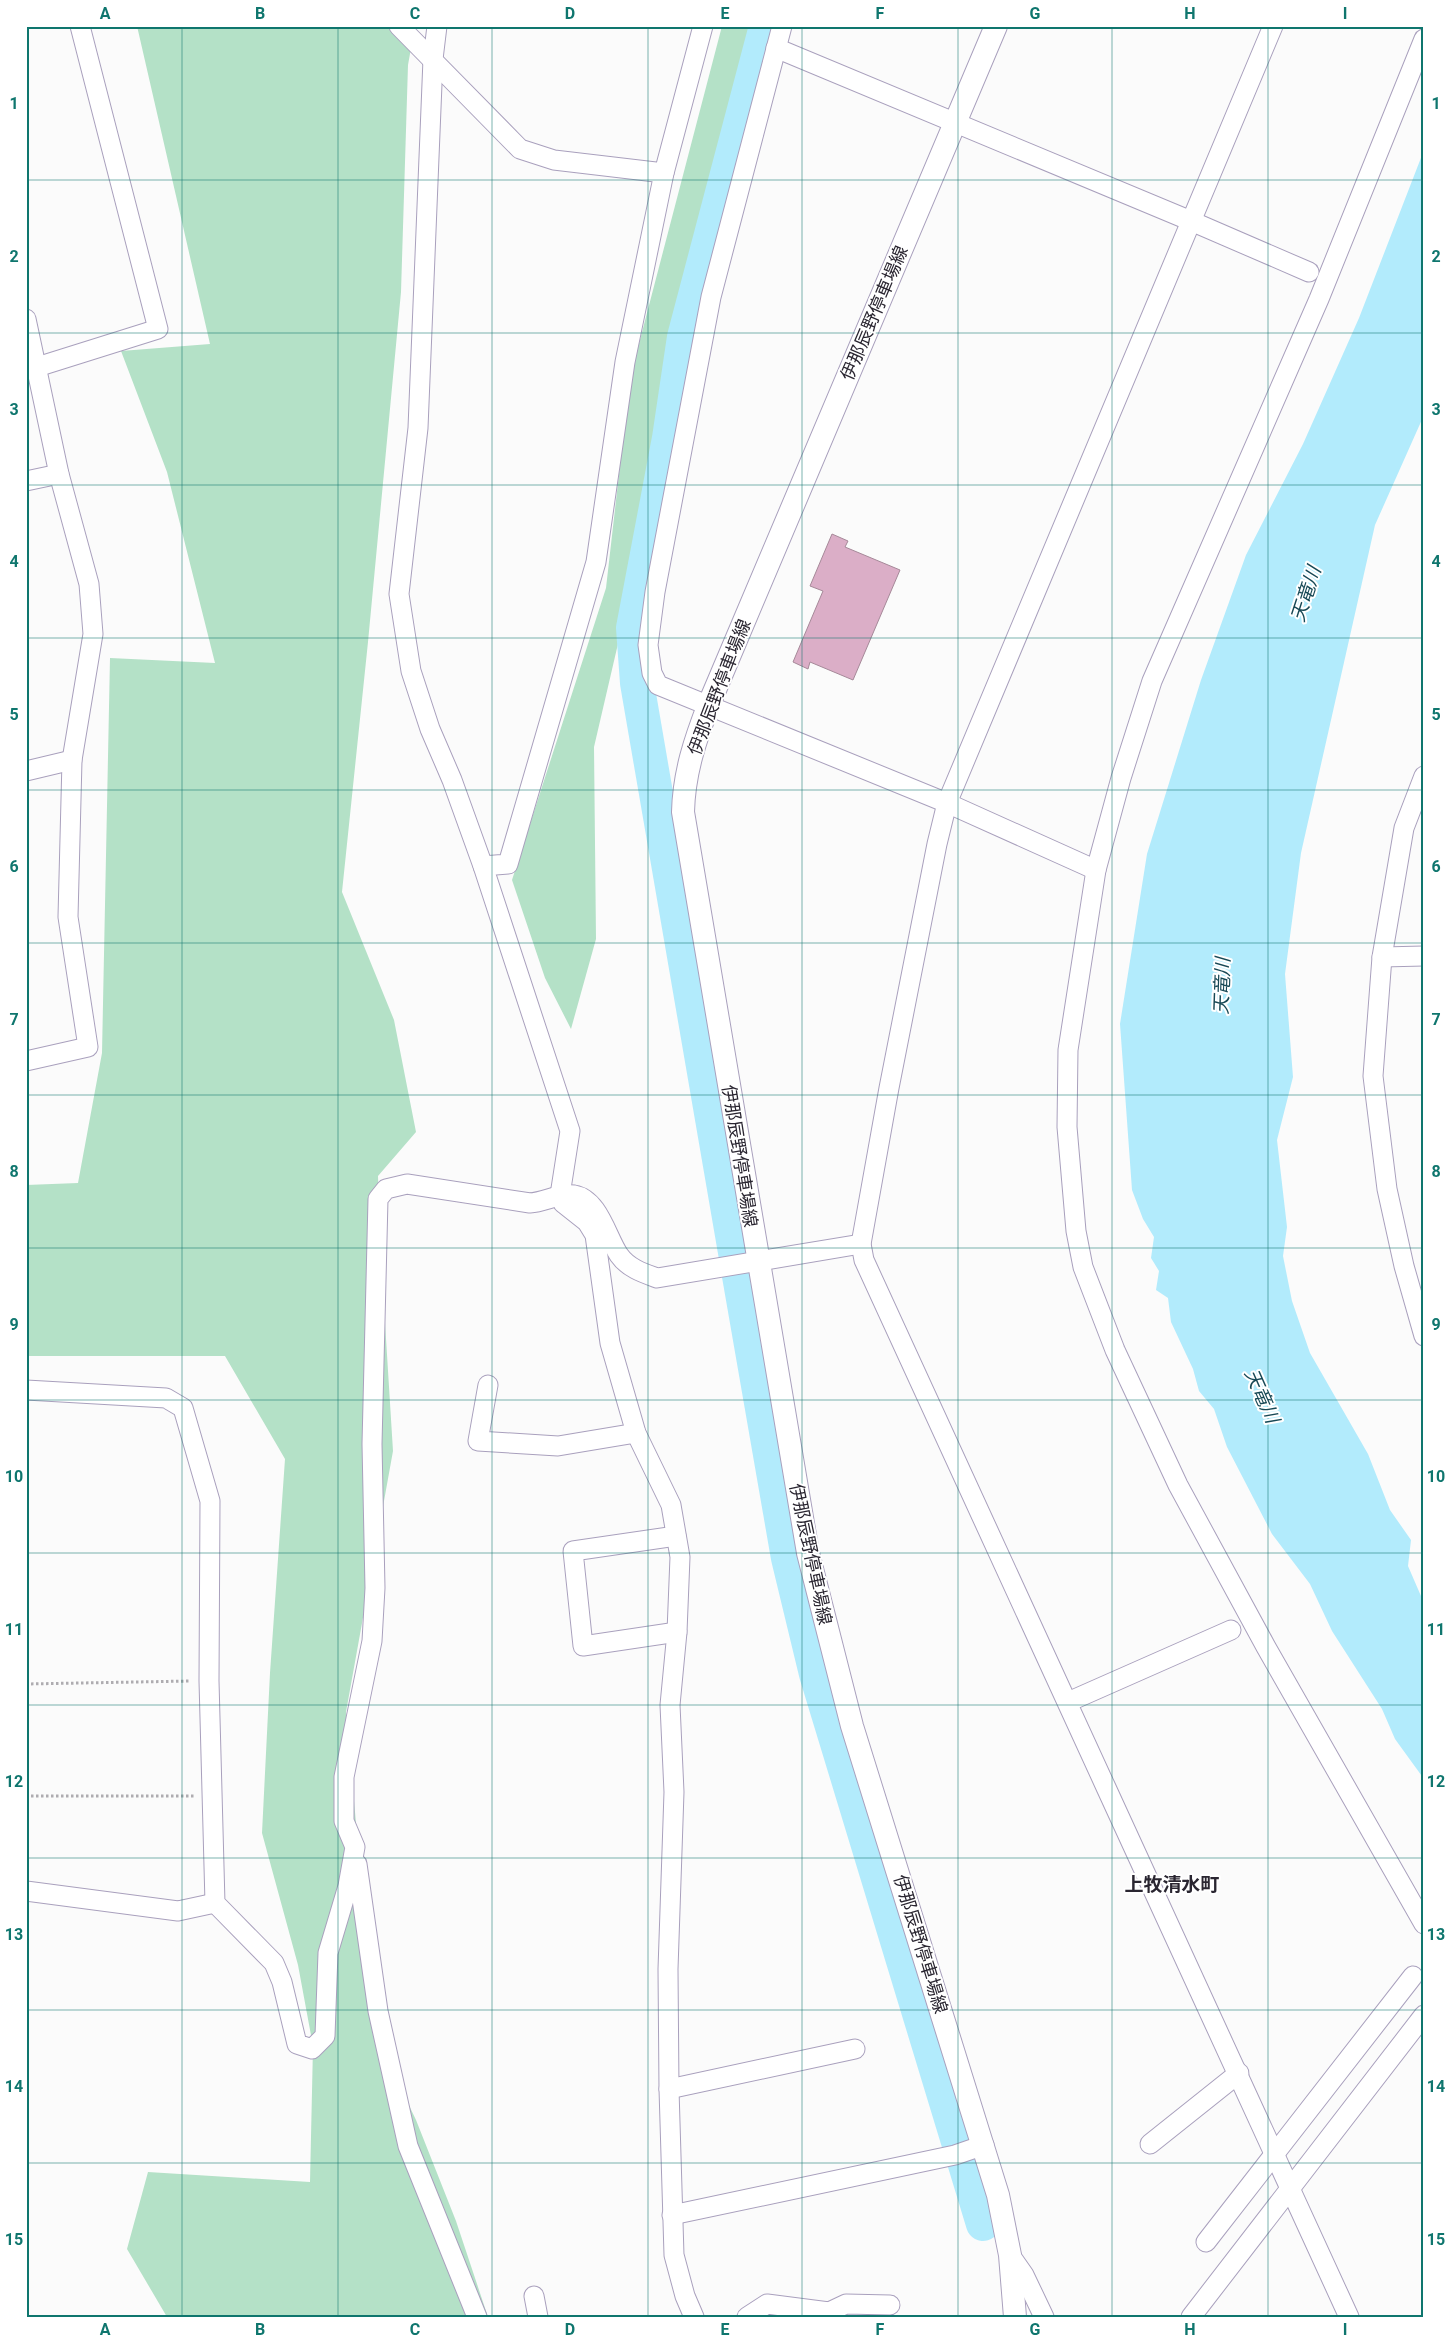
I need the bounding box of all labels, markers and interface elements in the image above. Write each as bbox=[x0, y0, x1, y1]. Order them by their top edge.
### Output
text: A bbox=[100, 4, 111, 23]
text: B bbox=[255, 4, 265, 23]
text: C bbox=[410, 4, 420, 23]
text: D bbox=[565, 4, 575, 23]
text: E bbox=[721, 4, 730, 23]
text: F bbox=[876, 4, 885, 23]
text: G bbox=[1030, 4, 1041, 23]
text: H bbox=[1184, 4, 1196, 23]
text: I bbox=[1343, 4, 1347, 23]
text: 1 bbox=[9, 94, 19, 113]
text: 1 bbox=[1431, 94, 1441, 113]
street label: 伊那辰野停車場線 bbox=[836, 243, 912, 383]
text: 2 bbox=[9, 247, 19, 266]
text: 2 bbox=[1431, 247, 1441, 266]
text: 3 bbox=[9, 400, 19, 419]
text: 3 bbox=[1431, 400, 1441, 419]
text: 4 bbox=[9, 552, 19, 571]
text: 4 bbox=[1431, 552, 1441, 571]
water label: 天竜川 bbox=[1286, 561, 1326, 625]
street label: 伊那辰野停車場線 bbox=[683, 616, 755, 758]
text: 5 bbox=[9, 705, 19, 724]
text: 5 bbox=[1431, 705, 1441, 724]
text: 6 bbox=[9, 857, 19, 876]
text: 6 bbox=[1431, 857, 1441, 876]
water label: 天竜川 bbox=[1210, 955, 1235, 1015]
text: 7 bbox=[9, 1010, 19, 1029]
text: 7 bbox=[1431, 1010, 1441, 1029]
street label: 伊那辰野停車場線 bbox=[718, 1083, 762, 1229]
text: 8 bbox=[9, 1162, 19, 1181]
text: 8 bbox=[1431, 1162, 1441, 1181]
text: 9 bbox=[9, 1315, 19, 1334]
text: 9 bbox=[1431, 1315, 1441, 1334]
water label: 天竜川 bbox=[1240, 1365, 1285, 1429]
text: 10 bbox=[5, 1467, 23, 1486]
text: 10 bbox=[1427, 1467, 1445, 1486]
street label: 伊那辰野停車場線 bbox=[786, 1481, 836, 1627]
text: 11 bbox=[5, 1620, 23, 1639]
text: 11 bbox=[1427, 1620, 1445, 1639]
text: 12 bbox=[5, 1772, 23, 1791]
text: 12 bbox=[1427, 1772, 1445, 1791]
street label: 伊那辰野停車場線 bbox=[890, 1872, 952, 2016]
district label: 上牧清水町 bbox=[1124, 1873, 1220, 1896]
text: 13 bbox=[5, 1925, 23, 1944]
text: 13 bbox=[1427, 1925, 1445, 1944]
text: 14 bbox=[5, 2077, 23, 2096]
text: 14 bbox=[1427, 2077, 1445, 2096]
text: 15 bbox=[5, 2230, 23, 2249]
text: 15 bbox=[1427, 2230, 1445, 2249]
text: A bbox=[100, 2320, 111, 2339]
text: B bbox=[255, 2320, 265, 2339]
text: C bbox=[410, 2320, 420, 2339]
text: D bbox=[565, 2320, 575, 2339]
text: E bbox=[721, 2320, 730, 2339]
text: F bbox=[876, 2320, 885, 2339]
text: G bbox=[1030, 2320, 1041, 2339]
text: H bbox=[1184, 2320, 1196, 2339]
text: I bbox=[1343, 2320, 1347, 2339]

